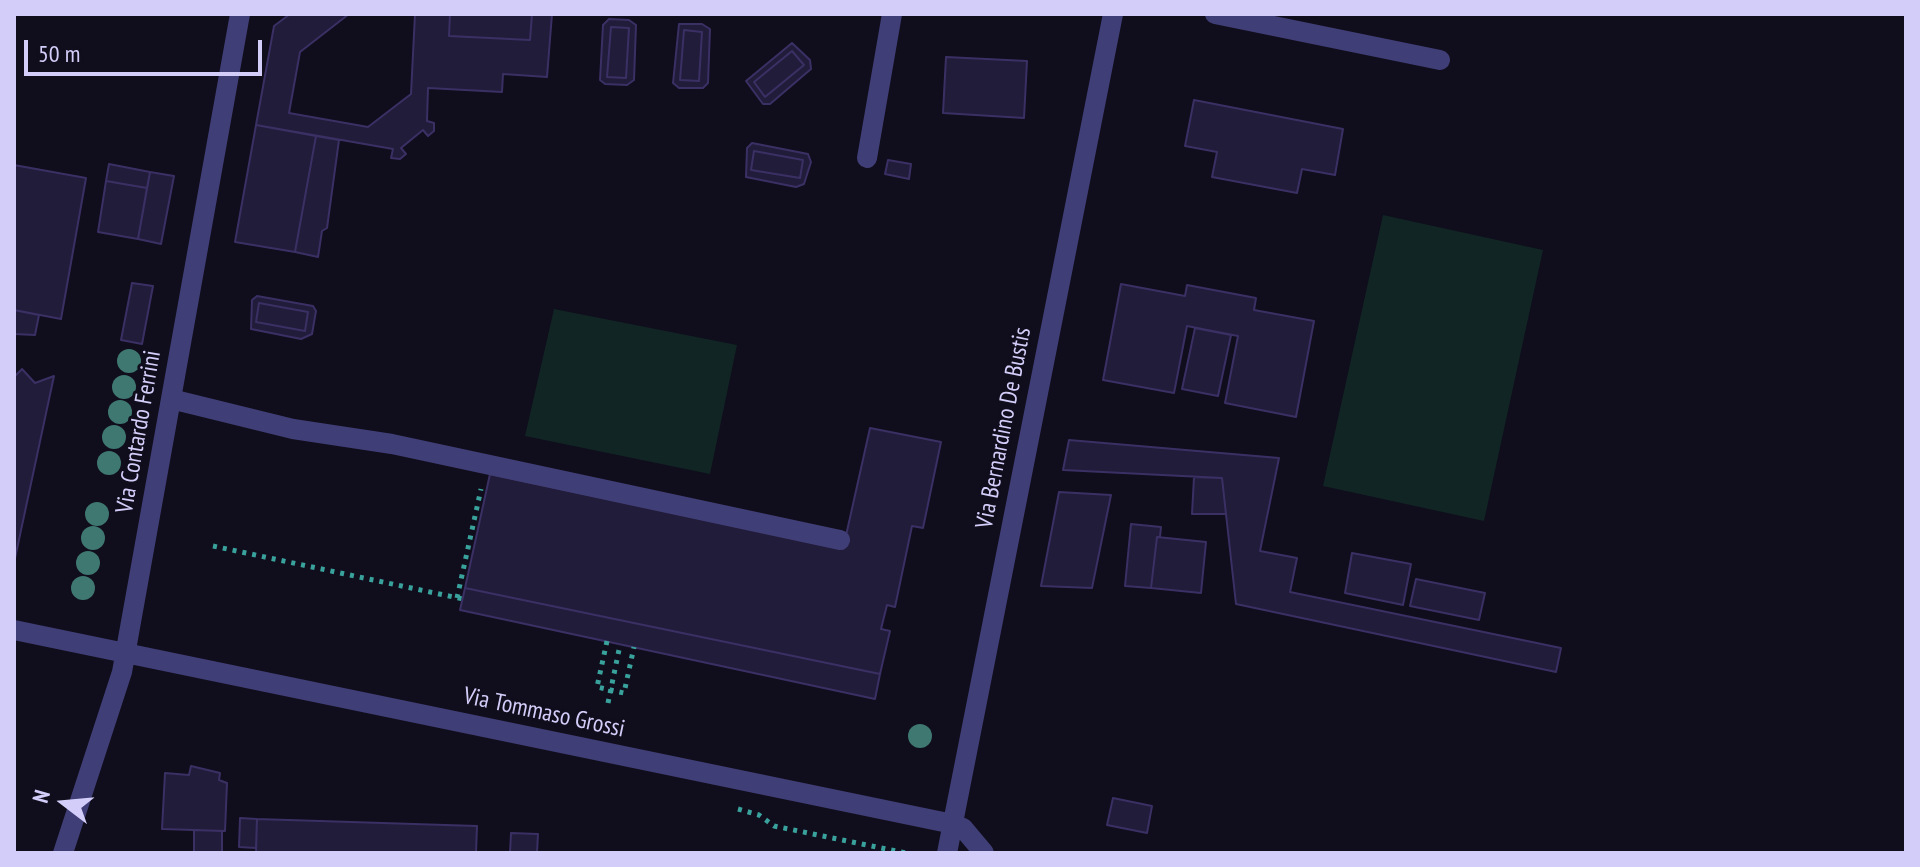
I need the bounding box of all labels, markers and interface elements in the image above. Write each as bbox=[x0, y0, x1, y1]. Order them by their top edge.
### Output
scale bar bbox=[28, 24, 266, 74]
text: 50 m bbox=[38, 38, 80, 69]
street label: Via Bernardino De Bustis bbox=[970, 325, 1038, 531]
street label: Via Contardo Ferrini bbox=[111, 348, 167, 516]
street label: Via Tommaso Grossi bbox=[461, 682, 627, 744]
north arrow bbox=[24, 763, 104, 843]
text: N bbox=[26, 787, 56, 806]

